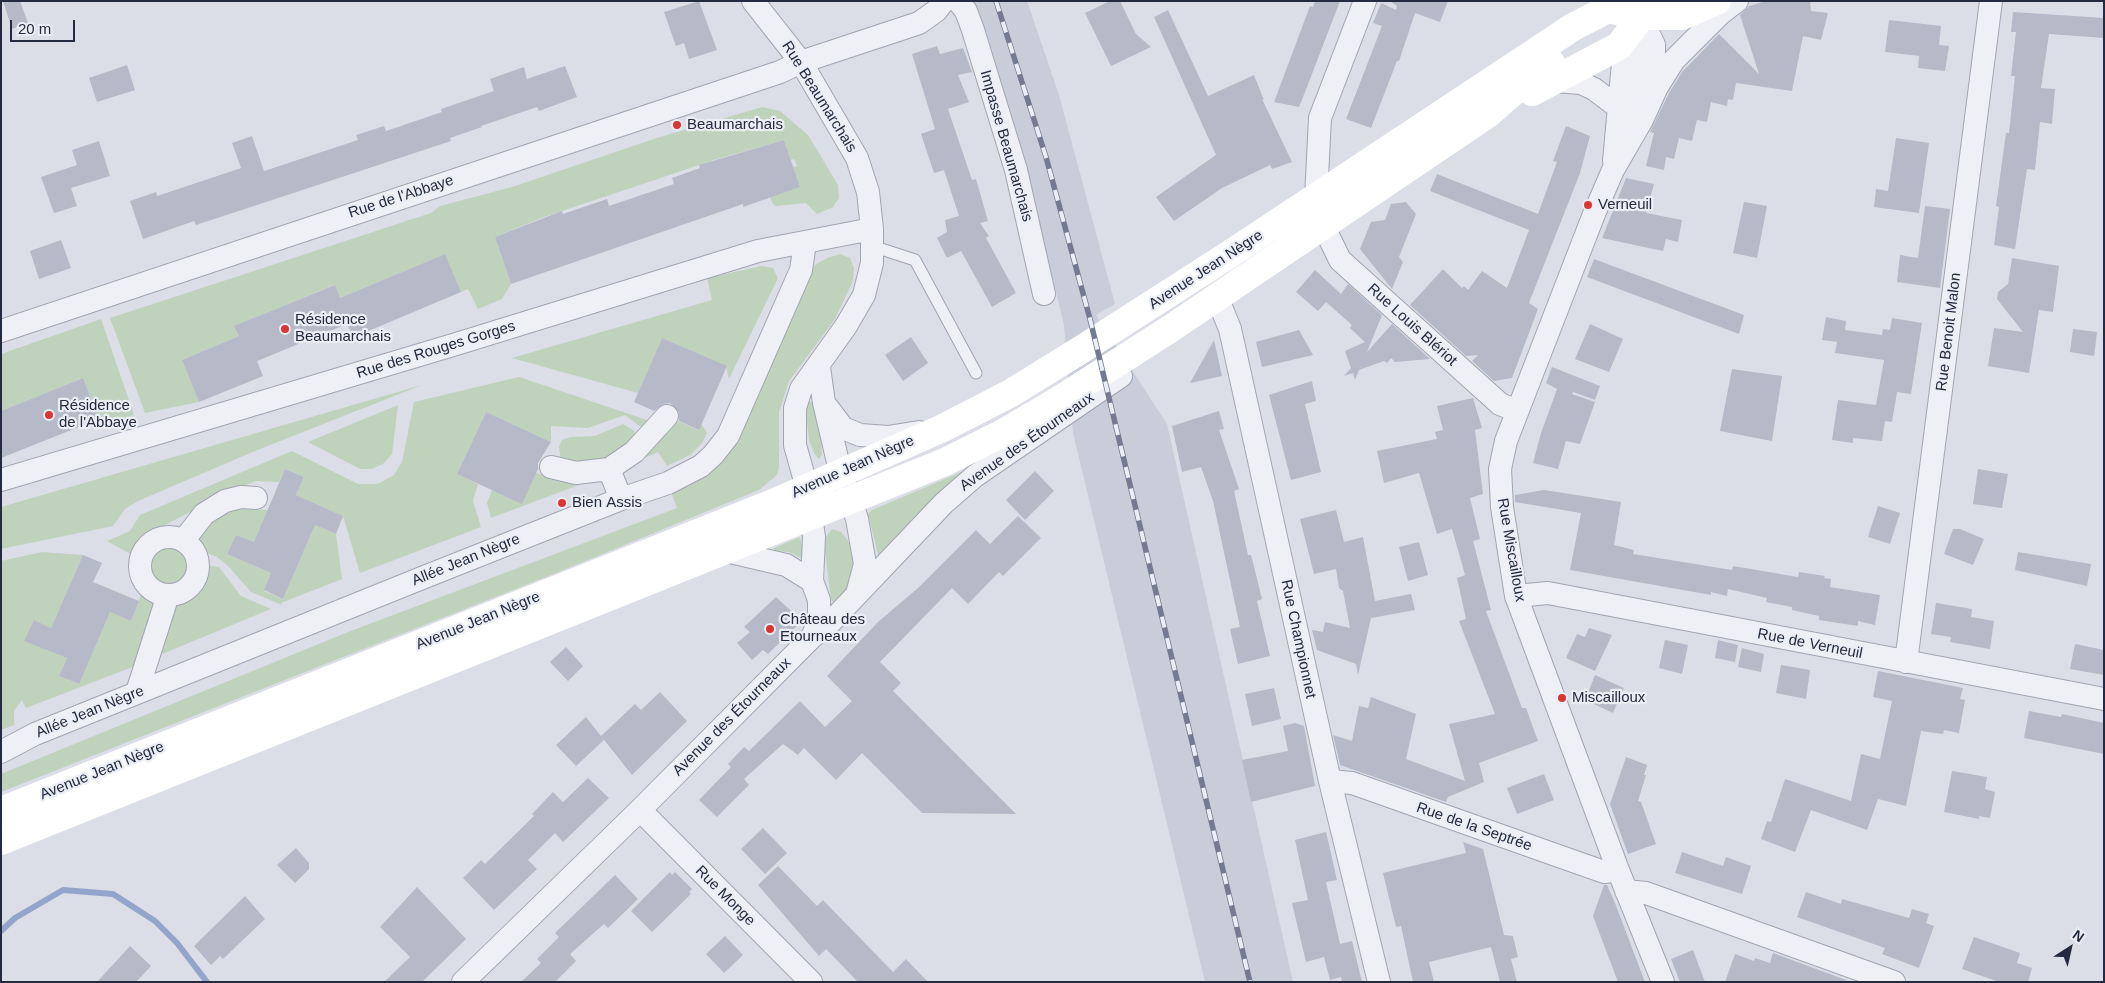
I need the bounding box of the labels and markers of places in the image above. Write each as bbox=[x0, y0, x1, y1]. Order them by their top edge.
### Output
place label: Beaumarchais bbox=[687, 116, 783, 134]
marker: Beaumarchais bbox=[671, 119, 683, 131]
place label: Verneuil bbox=[1598, 196, 1652, 214]
marker: Verneuil bbox=[1582, 199, 1594, 211]
place label: Résidence Beaumarchais bbox=[295, 311, 391, 346]
marker: Résidence Beaumarchais bbox=[279, 323, 291, 335]
place label: Résidence de l'Abbaye bbox=[59, 397, 137, 432]
marker: Résidence de l'Abbaye bbox=[43, 409, 55, 421]
place label: Bien Assis bbox=[572, 494, 642, 512]
marker: Bien Assis bbox=[556, 497, 568, 509]
place label: Château des Etourneaux bbox=[780, 611, 865, 646]
marker: Château des Etourneaux bbox=[764, 623, 776, 635]
place label: Miscailloux bbox=[1572, 689, 1645, 707]
marker: Miscailloux bbox=[1556, 692, 1568, 704]

